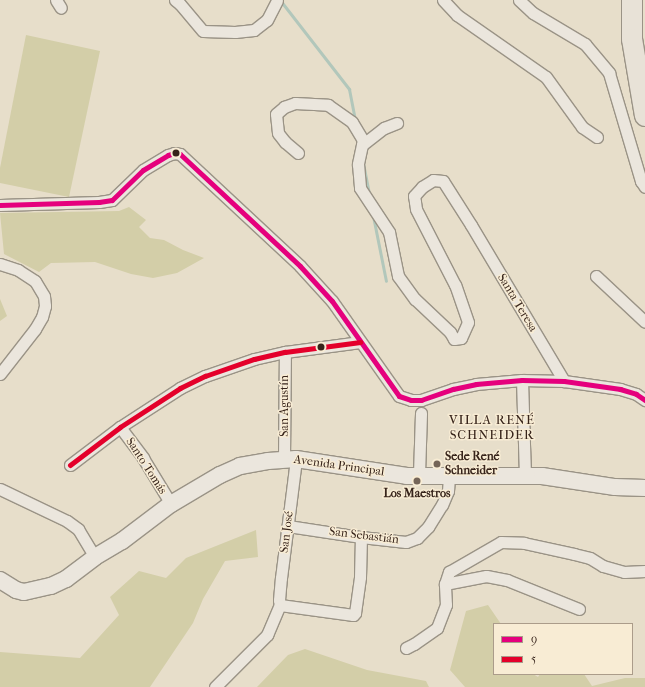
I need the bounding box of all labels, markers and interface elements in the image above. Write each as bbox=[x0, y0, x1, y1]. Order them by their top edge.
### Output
unlabelled marker bbox=[171, 148, 181, 158]
street label: Santa Teresa bbox=[494, 271, 540, 335]
unlabelled marker bbox=[316, 342, 326, 352]
street label: San Agustín bbox=[278, 375, 292, 437]
district label: VILLA RENÉ SCHNEIDER bbox=[449, 413, 535, 444]
street label: Santo Tomás bbox=[122, 435, 170, 497]
place label: Sede René Schneider bbox=[445, 450, 500, 478]
street label: Avenida Principal bbox=[293, 453, 385, 479]
marker: Sede René Schneider bbox=[432, 459, 442, 469]
marker: Los Maestros bbox=[412, 476, 422, 486]
place label: Los Maestros bbox=[383, 487, 451, 501]
street label: San José bbox=[277, 510, 297, 554]
street label: San Sebastián bbox=[328, 525, 400, 547]
legend bbox=[493, 623, 633, 675]
text: 9 bbox=[531, 632, 537, 646]
text: 5 bbox=[531, 652, 536, 666]

